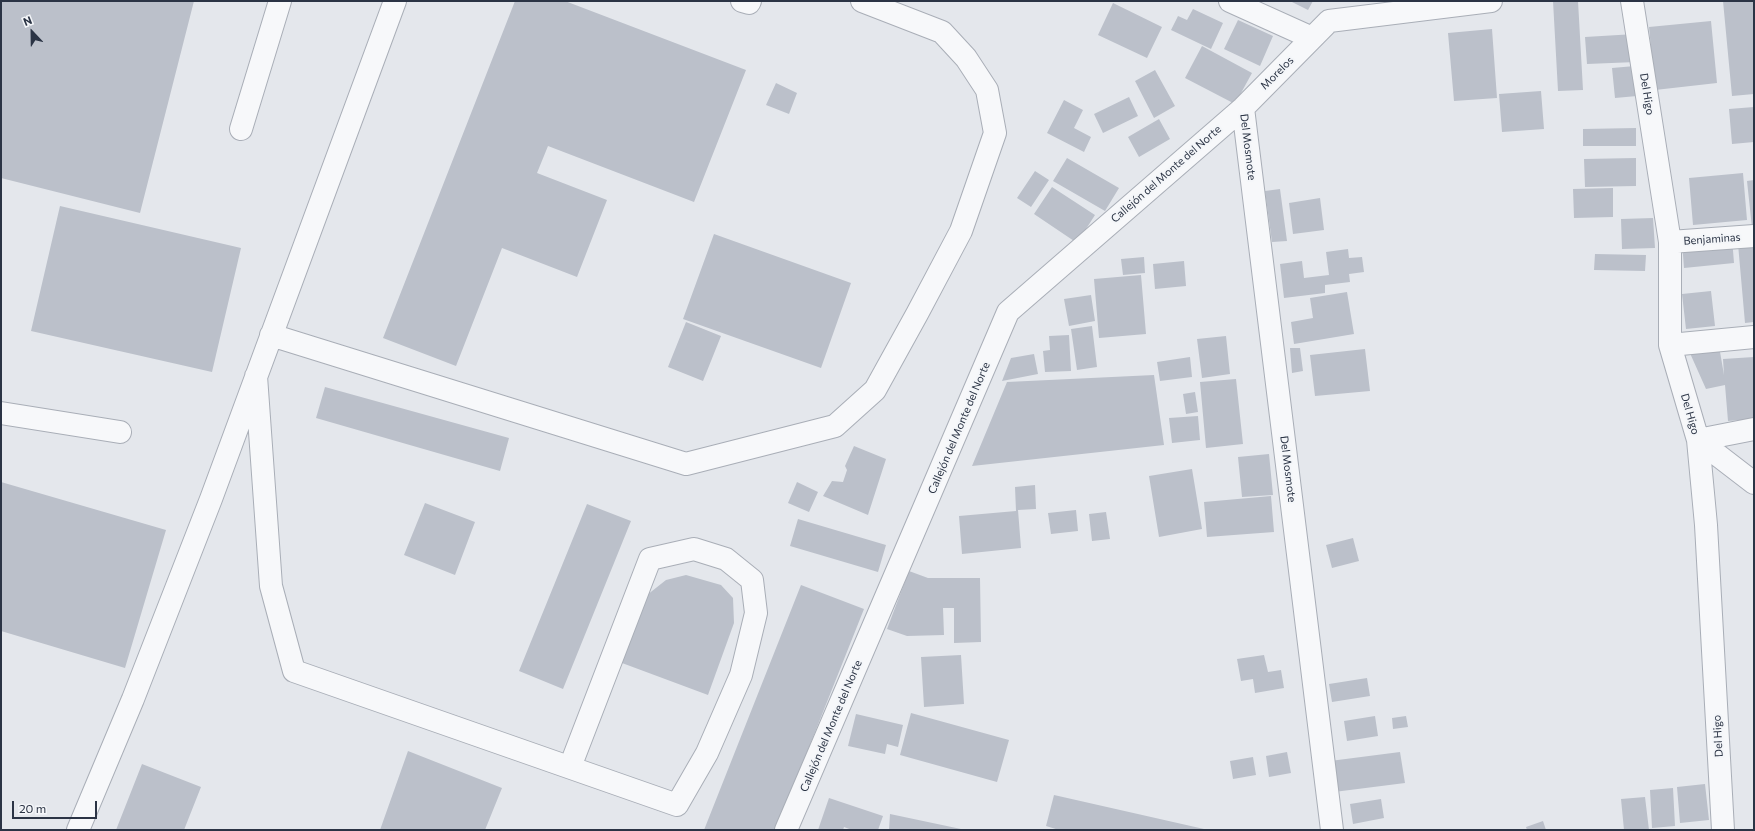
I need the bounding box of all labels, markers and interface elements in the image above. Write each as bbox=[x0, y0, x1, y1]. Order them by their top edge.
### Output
north arrow bbox=[12, 12, 52, 52]
text: N bbox=[21, 13, 34, 28]
street label: Morelos bbox=[1258, 54, 1296, 92]
street label: Del Higo bbox=[1637, 72, 1657, 116]
street label: Del Mosmote bbox=[1237, 113, 1259, 181]
street label: Callejón del Monte del Norte bbox=[1108, 123, 1224, 225]
street label: Benjaminas bbox=[1683, 230, 1741, 248]
street label: Callejón del Monte del Norte bbox=[925, 360, 993, 496]
street label: Del Higo bbox=[1678, 392, 1702, 436]
street label: Del Mosmote bbox=[1277, 435, 1299, 503]
street label: Callejón del Monte del Norte bbox=[797, 658, 865, 794]
street label: Del Higo bbox=[1710, 715, 1726, 757]
scale bar bbox=[14, 793, 99, 819]
text: 20 m bbox=[19, 801, 46, 815]

